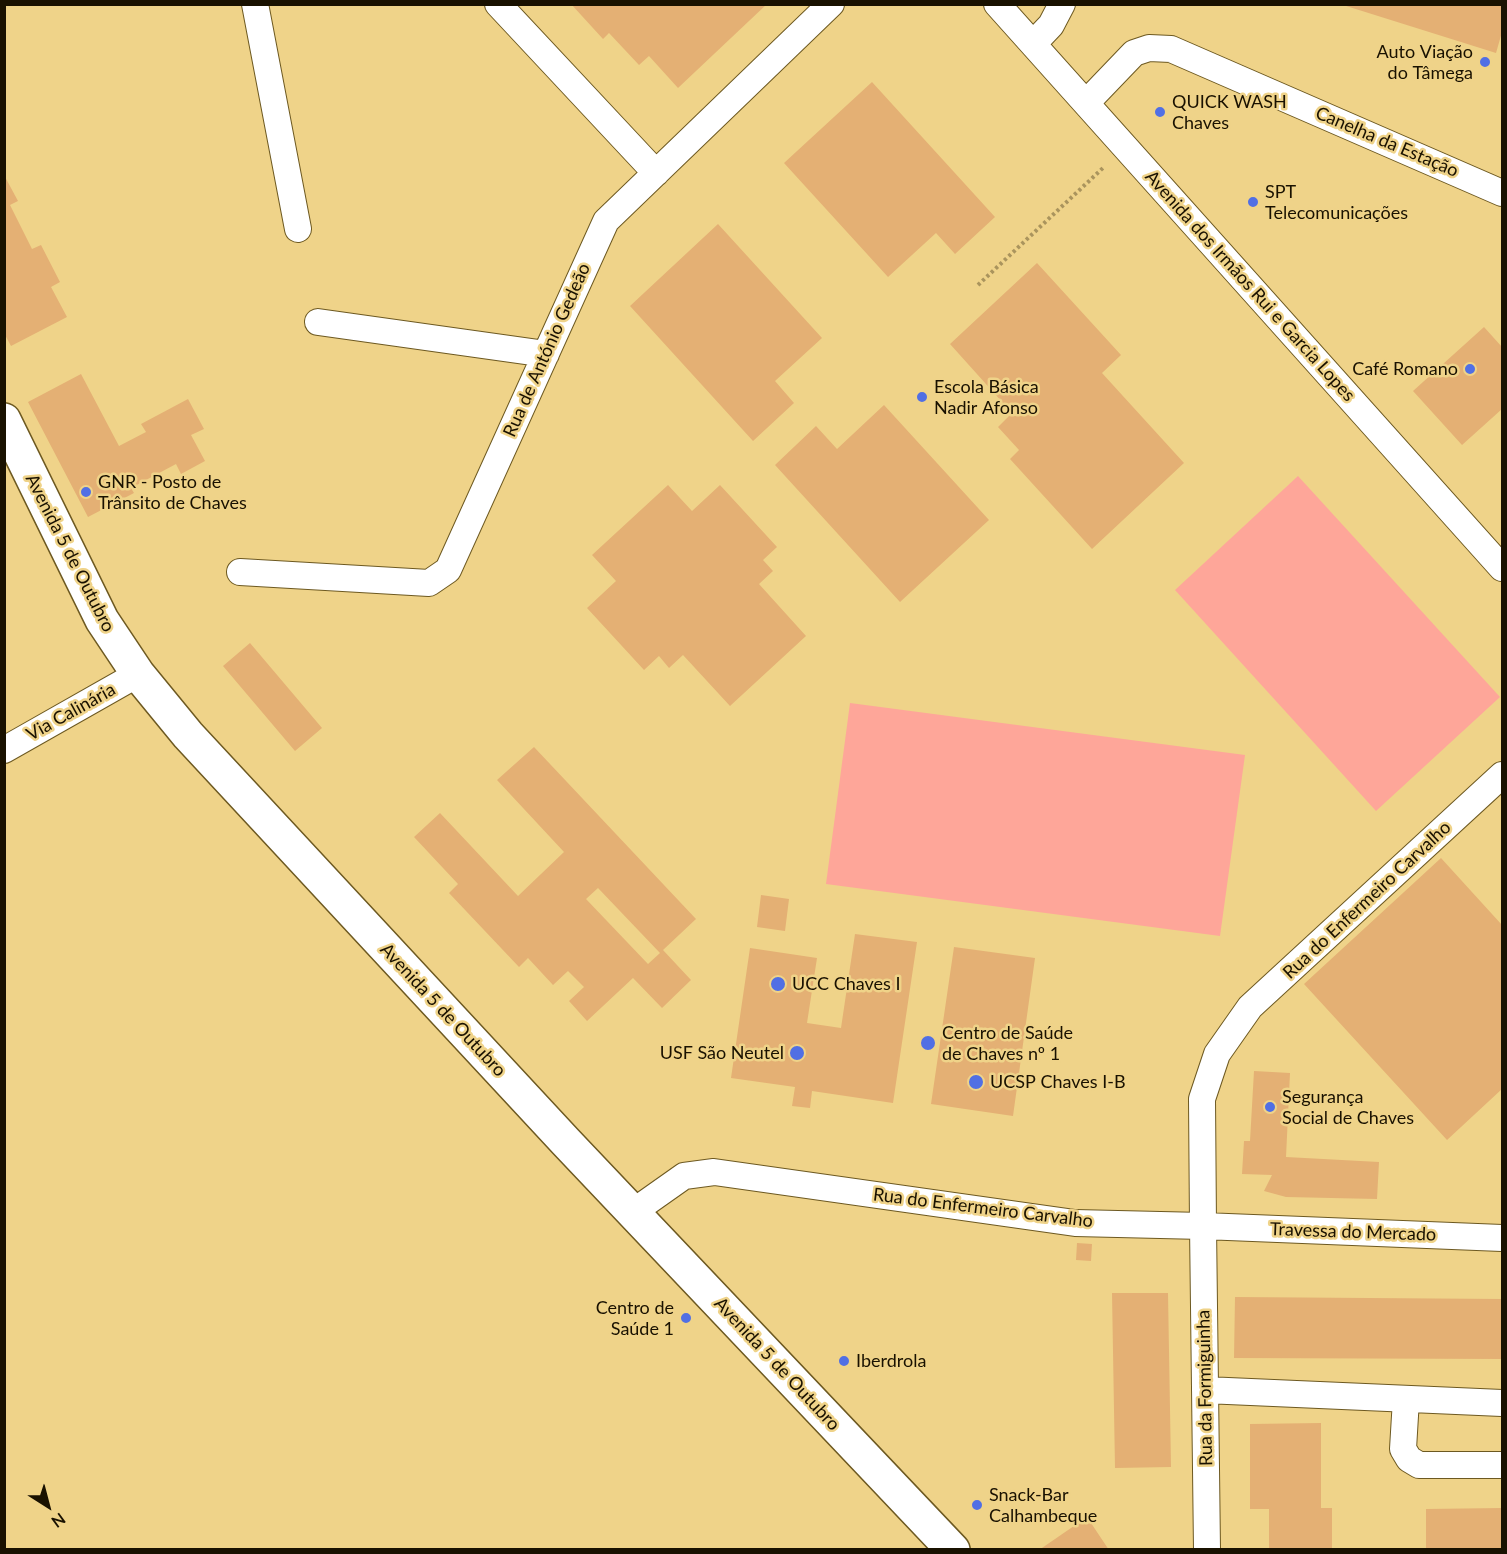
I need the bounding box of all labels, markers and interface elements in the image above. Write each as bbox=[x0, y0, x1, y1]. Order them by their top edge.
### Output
place label: Auto Viação do Tâmega bbox=[1377, 41, 1473, 84]
marker: Auto Viação do Tâmega bbox=[1478, 55, 1492, 69]
place label: QUICK WASH Chaves bbox=[1172, 91, 1287, 134]
street label: Canelha da Estação bbox=[1312, 102, 1462, 182]
marker: QUICK WASH Chaves bbox=[1153, 105, 1167, 119]
street label: Avenida dos Irmãos Rui e Garcia Lopes bbox=[1140, 166, 1360, 406]
place label: SPT Telecomunicações bbox=[1265, 181, 1408, 224]
marker: SPT Telecomunicações bbox=[1246, 195, 1260, 209]
street label: Rua de António Gedeão bbox=[499, 260, 595, 440]
place label: Café Romano bbox=[1352, 358, 1458, 380]
marker: Café Romano bbox=[1463, 362, 1477, 376]
place label: Escola Básica Nadir Afonso bbox=[934, 376, 1039, 418]
marker: Escola Básica Nadir Afonso bbox=[915, 390, 929, 404]
street label: Avenida 5 de Outubro bbox=[21, 470, 119, 636]
place label: GNR - Posto de Trânsito de Chaves bbox=[98, 471, 247, 514]
marker: GNR - Posto de Trânsito de Chaves bbox=[79, 485, 93, 499]
street label: Via Calinária bbox=[23, 679, 119, 745]
street label: Rua do Enfermeiro Carvalho bbox=[1279, 817, 1455, 983]
street label: Avenida 5 de Outubro bbox=[376, 939, 510, 1081]
place label: UCC Chaves I bbox=[792, 973, 900, 995]
marker: UCC Chaves I bbox=[769, 975, 787, 993]
place label: Centro de Saúde de Chaves nº 1 bbox=[942, 1022, 1073, 1064]
marker: Centro de Saúde de Chaves nº 1 bbox=[919, 1034, 937, 1052]
place label: USF São Neutel bbox=[660, 1042, 784, 1064]
marker: USF São Neutel bbox=[788, 1044, 806, 1062]
place label: UCSP Chaves I-B bbox=[990, 1071, 1126, 1093]
marker: UCSP Chaves I-B bbox=[967, 1073, 985, 1091]
place label: Segurança Social de Chaves bbox=[1282, 1086, 1414, 1128]
marker: Segurança Social de Chaves bbox=[1263, 1100, 1277, 1114]
street label: Rua do Enfermeiro Carvalho bbox=[872, 1184, 1094, 1232]
street label: Travessa do Mercado bbox=[1270, 1218, 1436, 1246]
street label: Avenida 5 de Outubro bbox=[710, 1293, 844, 1435]
place label: Centro de Saúde 1 bbox=[596, 1297, 674, 1340]
street label: Rua da Formiguinha bbox=[1193, 1310, 1217, 1466]
marker: Centro de Saúde 1 bbox=[679, 1311, 693, 1325]
place label: Iberdrola bbox=[856, 1350, 926, 1372]
marker: Iberdrola bbox=[837, 1354, 851, 1368]
north arrow bbox=[18, 1476, 78, 1536]
place label: Snack-Bar Calhambeque bbox=[989, 1484, 1097, 1526]
marker: Snack-Bar Calhambeque bbox=[970, 1498, 984, 1512]
text: N bbox=[48, 1510, 69, 1532]

